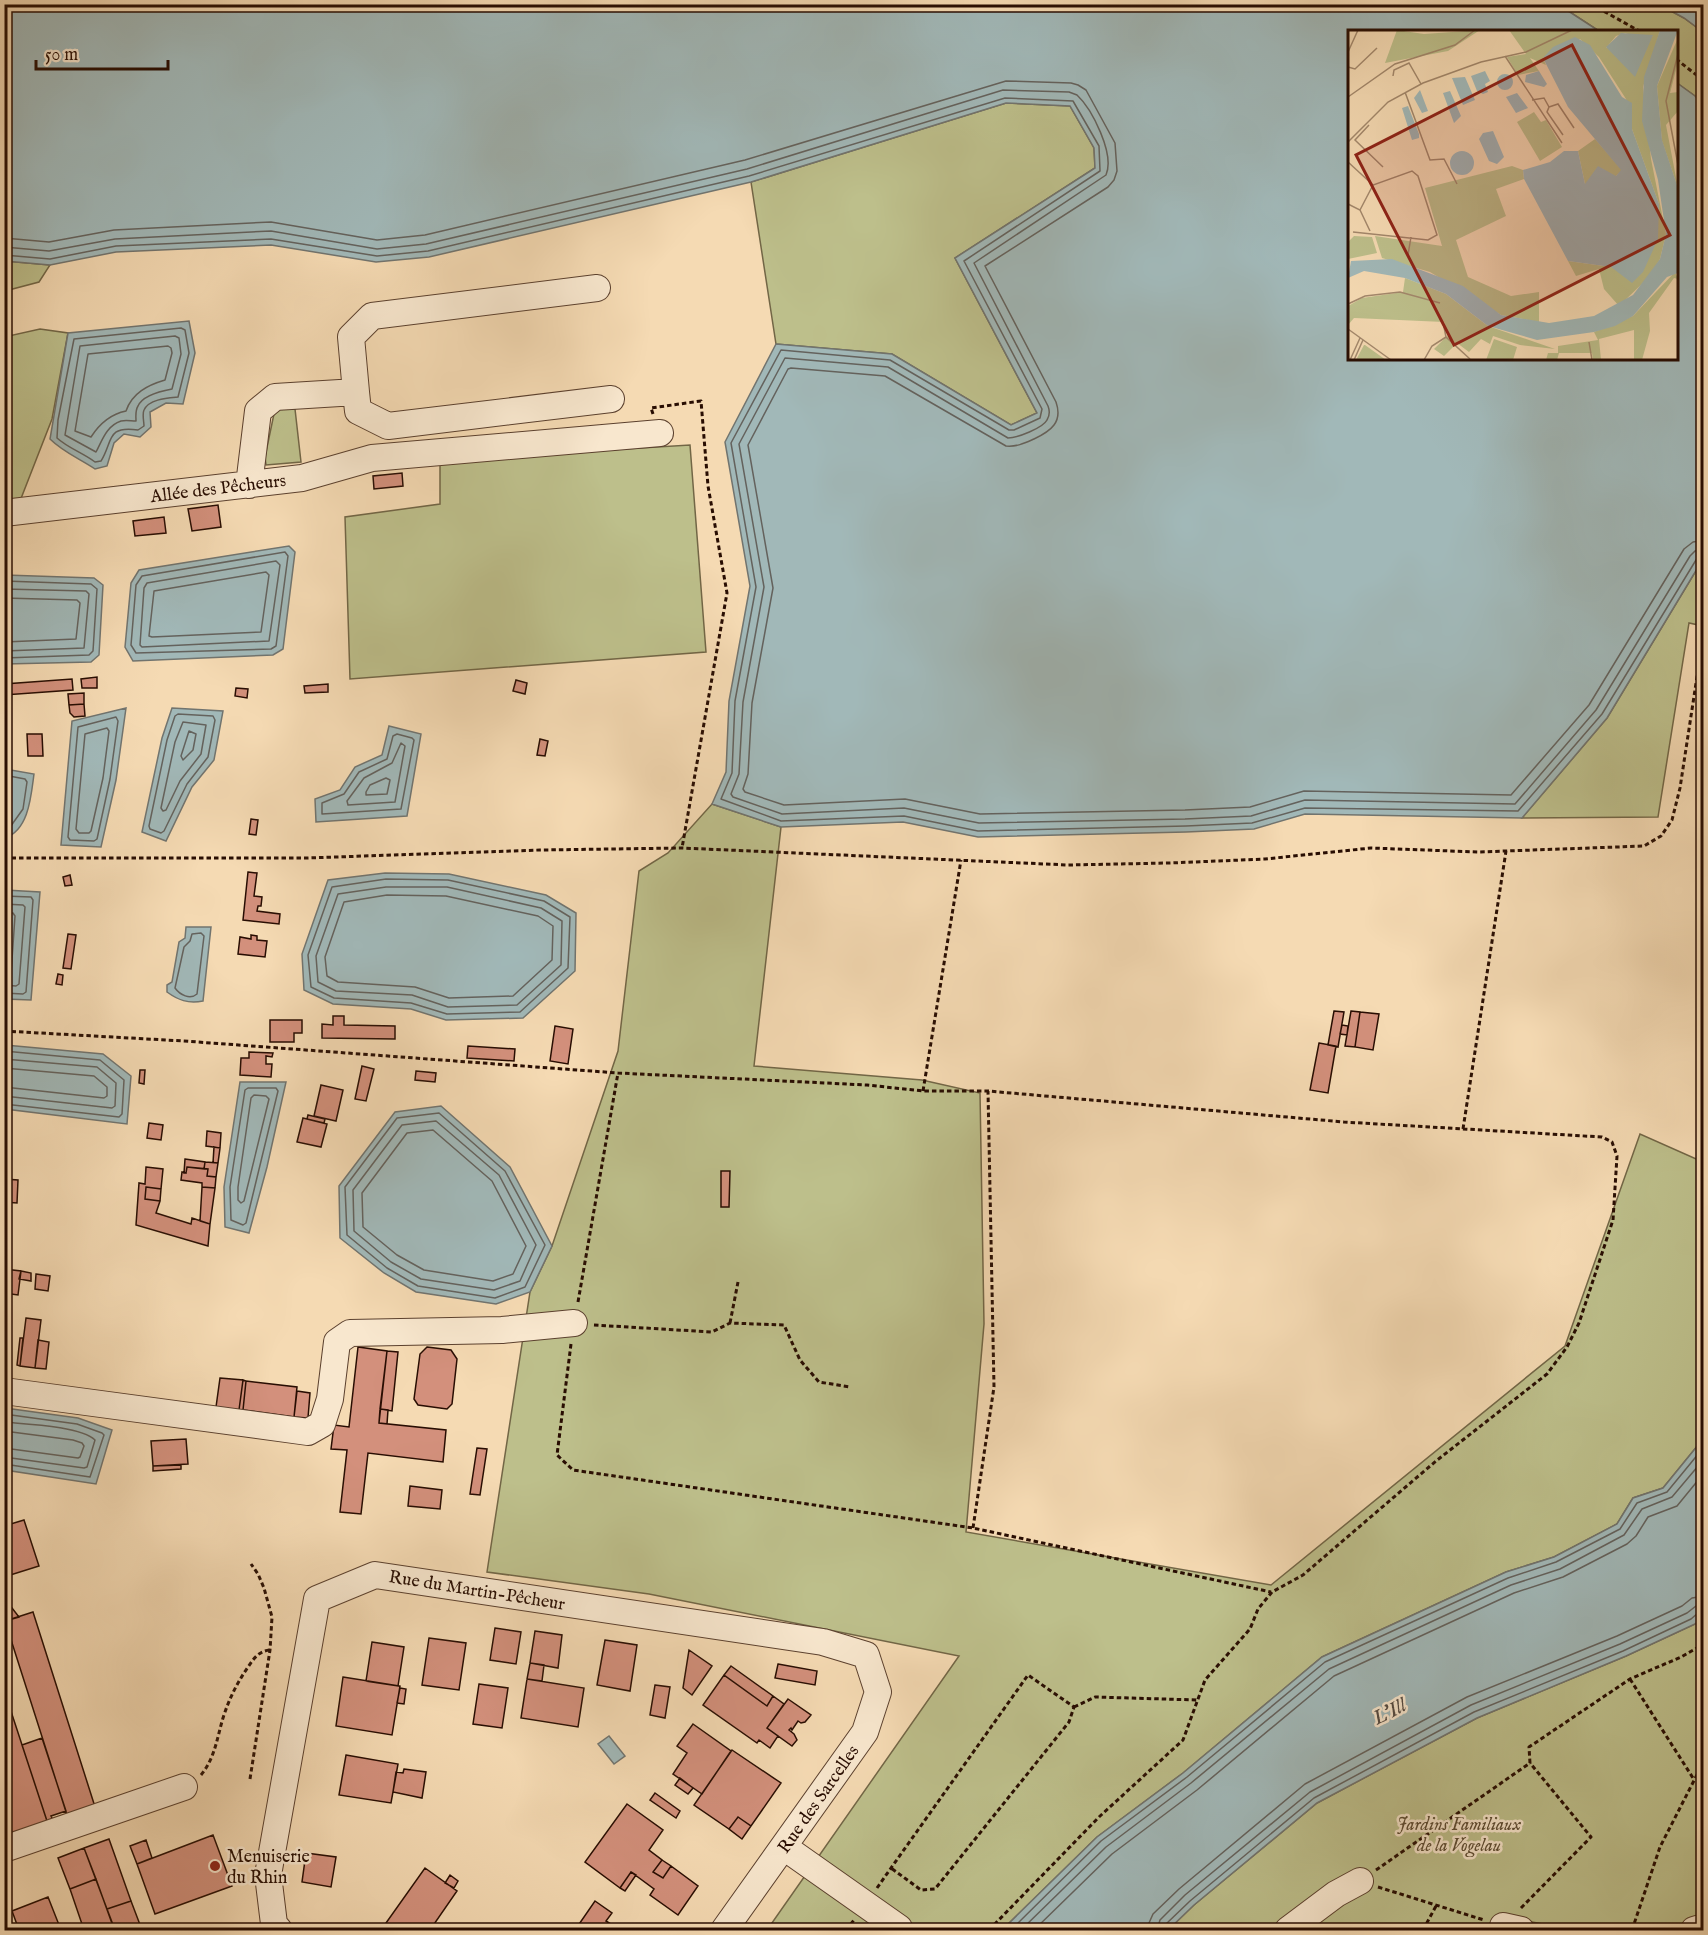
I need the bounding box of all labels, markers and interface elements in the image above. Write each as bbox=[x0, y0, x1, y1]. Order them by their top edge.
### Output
inset map bbox=[1348, 30, 1678, 360]
scale bar bbox=[36, 33, 168, 71]
text: 50 m bbox=[45, 44, 78, 67]
street label: Allée des Pêcheurs bbox=[148, 470, 287, 509]
street label: Rue du Martin-Pêcheur bbox=[387, 1566, 567, 1617]
water label: L'Ill bbox=[1368, 1692, 1413, 1732]
street label: Rue des Sarcelles bbox=[773, 1741, 865, 1859]
park label: Jardins Familiaux de la Vogelau bbox=[1397, 1814, 1521, 1858]
place label: Menuiserie du Rhin bbox=[227, 1846, 310, 1890]
marker: Menuiserie du Rhin bbox=[208, 1859, 222, 1873]

